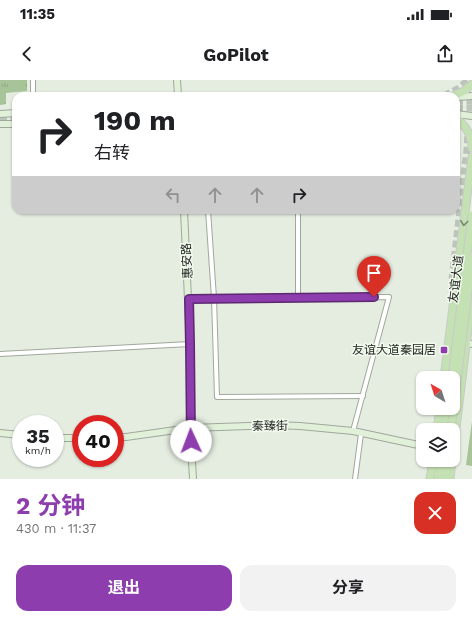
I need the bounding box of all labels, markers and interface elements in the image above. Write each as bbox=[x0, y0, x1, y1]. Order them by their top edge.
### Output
text: 11:35 bbox=[20, 5, 55, 23]
icon: back bbox=[16, 43, 38, 65]
icon: share bbox=[434, 43, 456, 65]
text: GoPilot bbox=[203, 44, 269, 65]
text: 190 m bbox=[94, 104, 176, 137]
icon: right bbox=[28, 108, 80, 160]
text: 右转 bbox=[94, 142, 130, 163]
icon: left bbox=[162, 184, 184, 206]
icon: ahead bbox=[204, 184, 226, 206]
icon: ahead bbox=[246, 184, 268, 206]
icon: right bbox=[288, 184, 310, 206]
one-way arrow bbox=[459, 220, 468, 226]
street label: 惠安路 bbox=[179, 243, 195, 279]
street label: 友谊大道 bbox=[446, 254, 466, 304]
pin bbox=[357, 256, 391, 297]
icon: arrive bbox=[363, 262, 385, 284]
place label: 友谊大道秦园居 bbox=[352, 343, 436, 357]
marker: 友谊大道秦园居 bbox=[439, 345, 449, 355]
north arrow bbox=[416, 371, 460, 415]
map controls bbox=[416, 371, 460, 467]
speed limit sign: 40 bbox=[72, 415, 124, 467]
street label: 秦臻街 bbox=[252, 419, 288, 433]
position arrow bbox=[170, 420, 212, 462]
button: layers bbox=[416, 423, 460, 467]
text: 35 bbox=[26, 424, 50, 448]
text: km/h bbox=[25, 445, 51, 456]
text: 2 分钟 bbox=[16, 492, 85, 520]
button: close bbox=[414, 492, 456, 534]
text: 430 m · 11:37 bbox=[16, 521, 96, 536]
button: 退出 bbox=[16, 565, 232, 611]
button: 分享 bbox=[240, 565, 456, 611]

